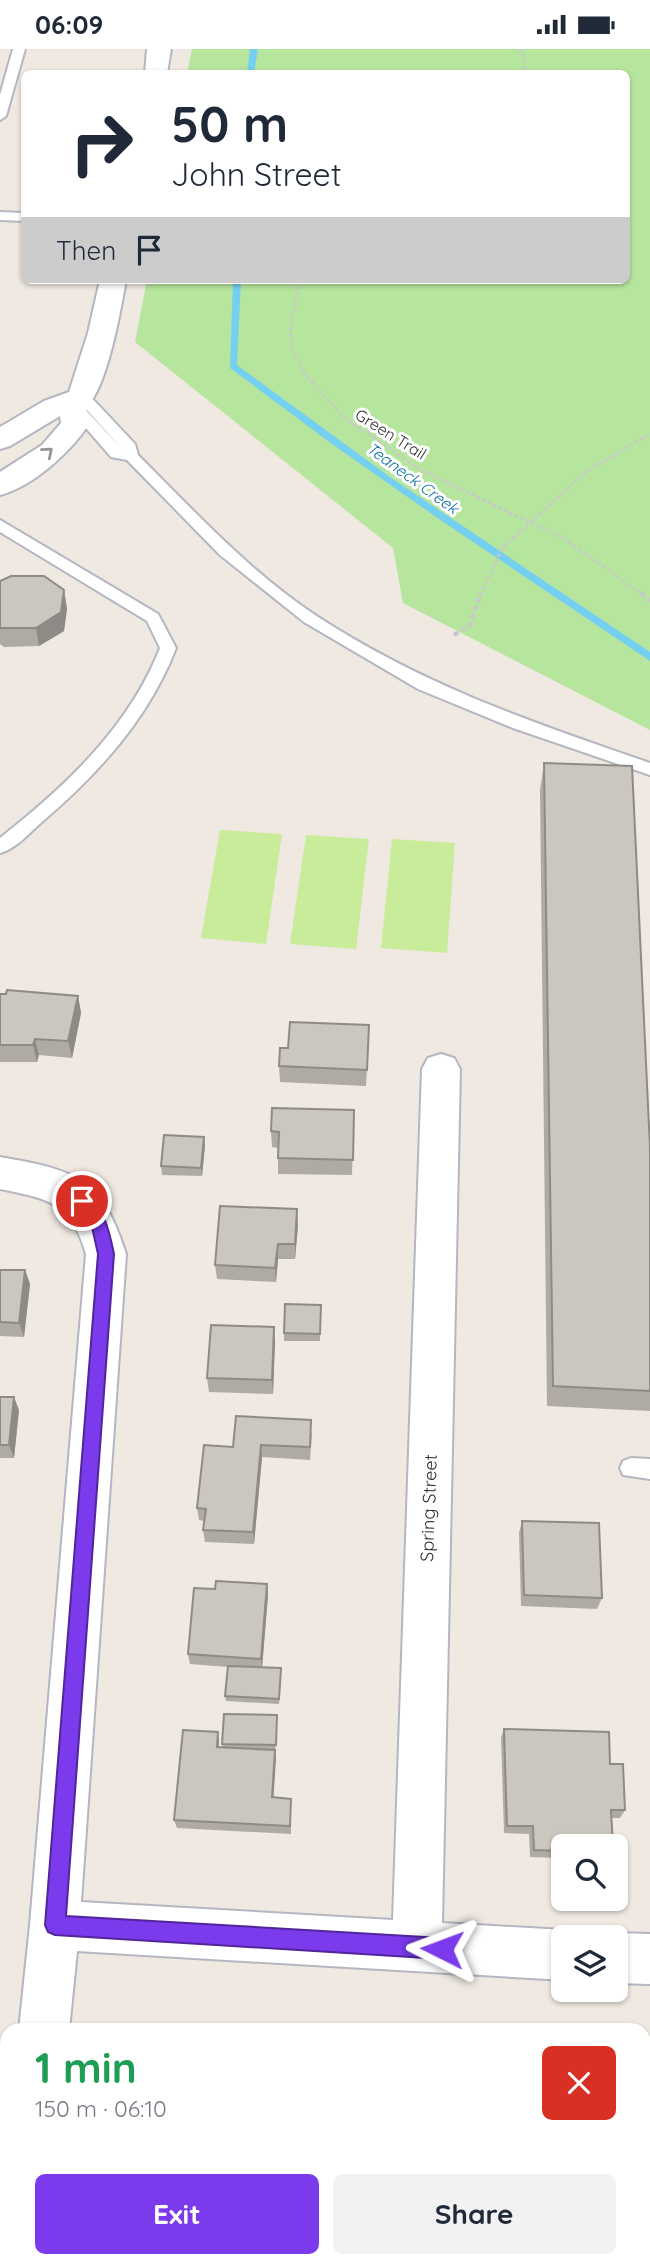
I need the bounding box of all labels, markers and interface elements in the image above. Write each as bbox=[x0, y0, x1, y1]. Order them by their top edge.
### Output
text: 06:09 bbox=[35, 8, 103, 41]
text: 50 m bbox=[171, 93, 288, 154]
icon: right bbox=[56, 98, 147, 189]
text: John Street bbox=[171, 154, 342, 194]
icon: arrive bbox=[130, 231, 168, 269]
text: Then bbox=[56, 234, 116, 267]
street label: Green Trail bbox=[352, 404, 430, 464]
water label: Teaneck Creek bbox=[363, 438, 464, 519]
one-way arrow bbox=[40, 448, 53, 460]
pin bbox=[52, 1171, 112, 1231]
icon: arrive bbox=[63, 1182, 101, 1220]
street label: Spring Street bbox=[415, 1454, 442, 1562]
map controls bbox=[551, 1834, 628, 2002]
button: search bbox=[551, 1834, 628, 1911]
position arrow bbox=[405, 1912, 479, 1986]
button: layers bbox=[551, 1925, 628, 2002]
text: 1 min bbox=[35, 2041, 137, 2094]
button: close bbox=[542, 2046, 616, 2120]
text: 150 m · 06:10 bbox=[35, 2094, 167, 2123]
button: Exit bbox=[35, 2174, 319, 2254]
button: Share bbox=[333, 2174, 616, 2254]

